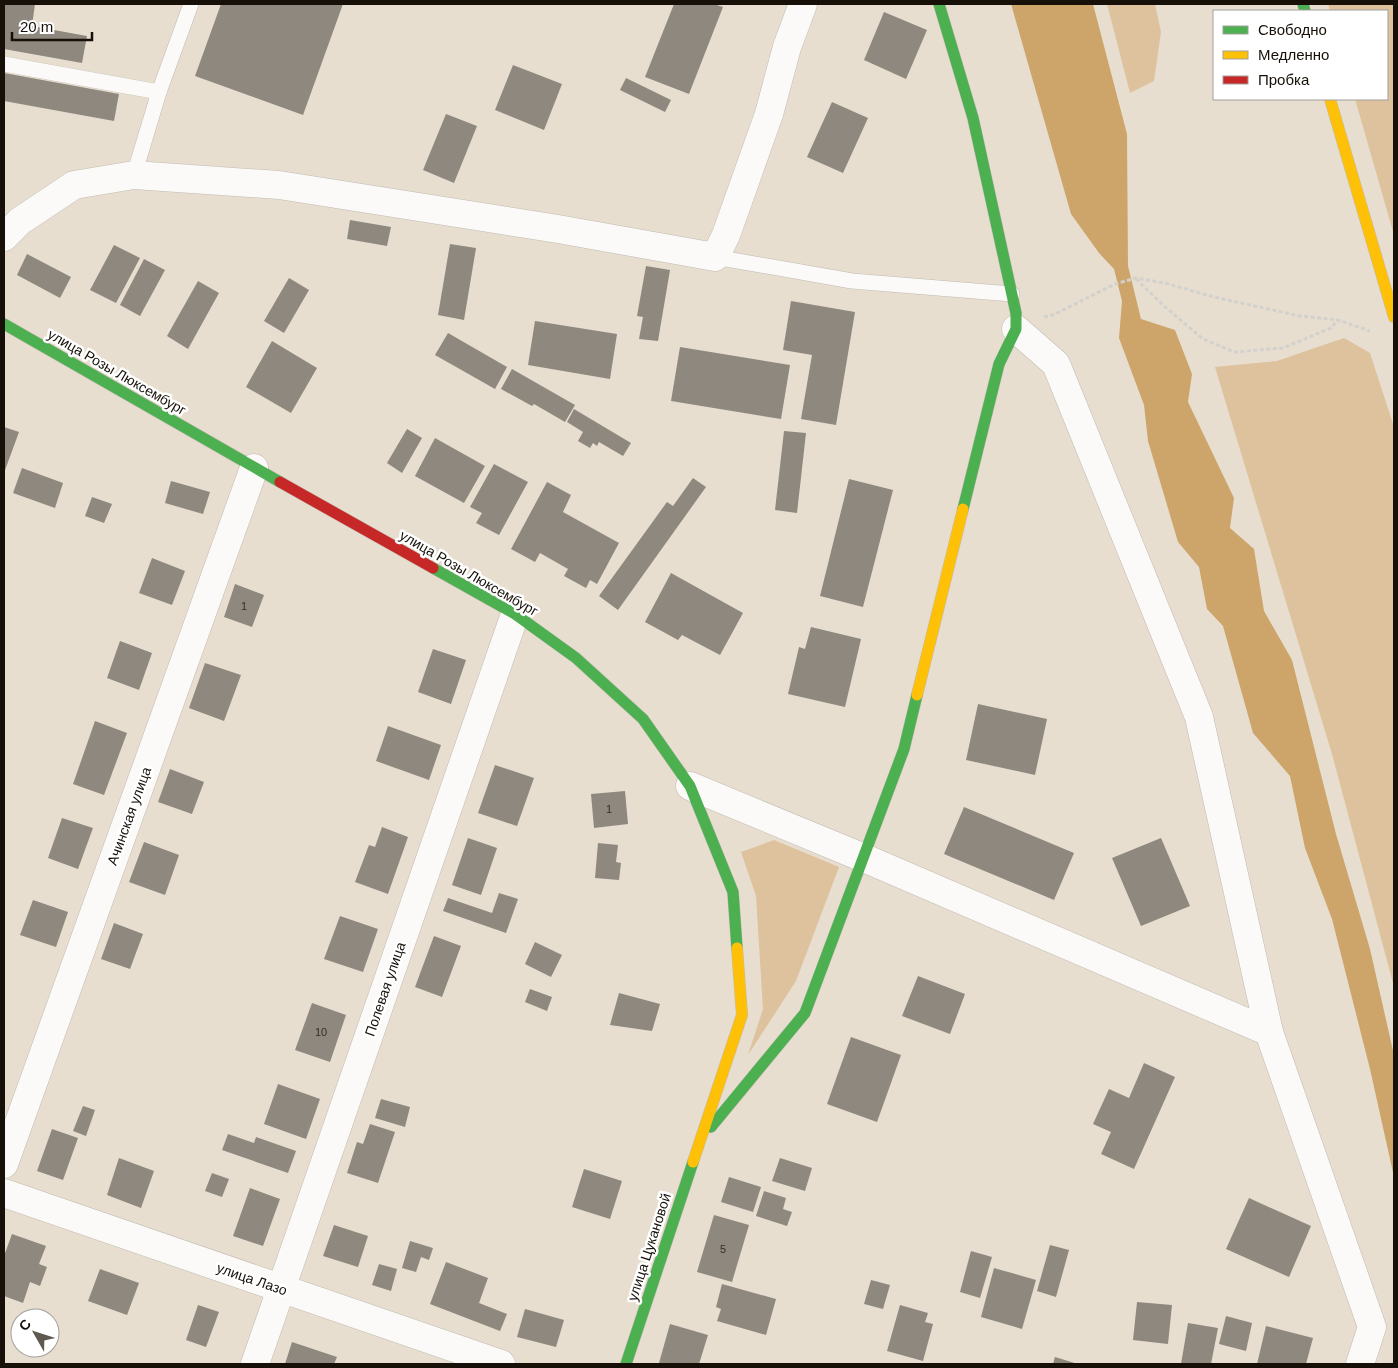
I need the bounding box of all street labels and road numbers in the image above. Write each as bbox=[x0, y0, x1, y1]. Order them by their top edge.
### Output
street label: улица Розы Люксембург bbox=[45, 326, 189, 418]
street label: улица Розы Люксембург bbox=[397, 527, 541, 619]
street label: Ачинская улица bbox=[104, 764, 154, 867]
street label: Полевая улица bbox=[361, 940, 409, 1038]
street label: улица Цукановой bbox=[624, 1191, 674, 1303]
street label: улица Лазо bbox=[215, 1260, 289, 1299]

